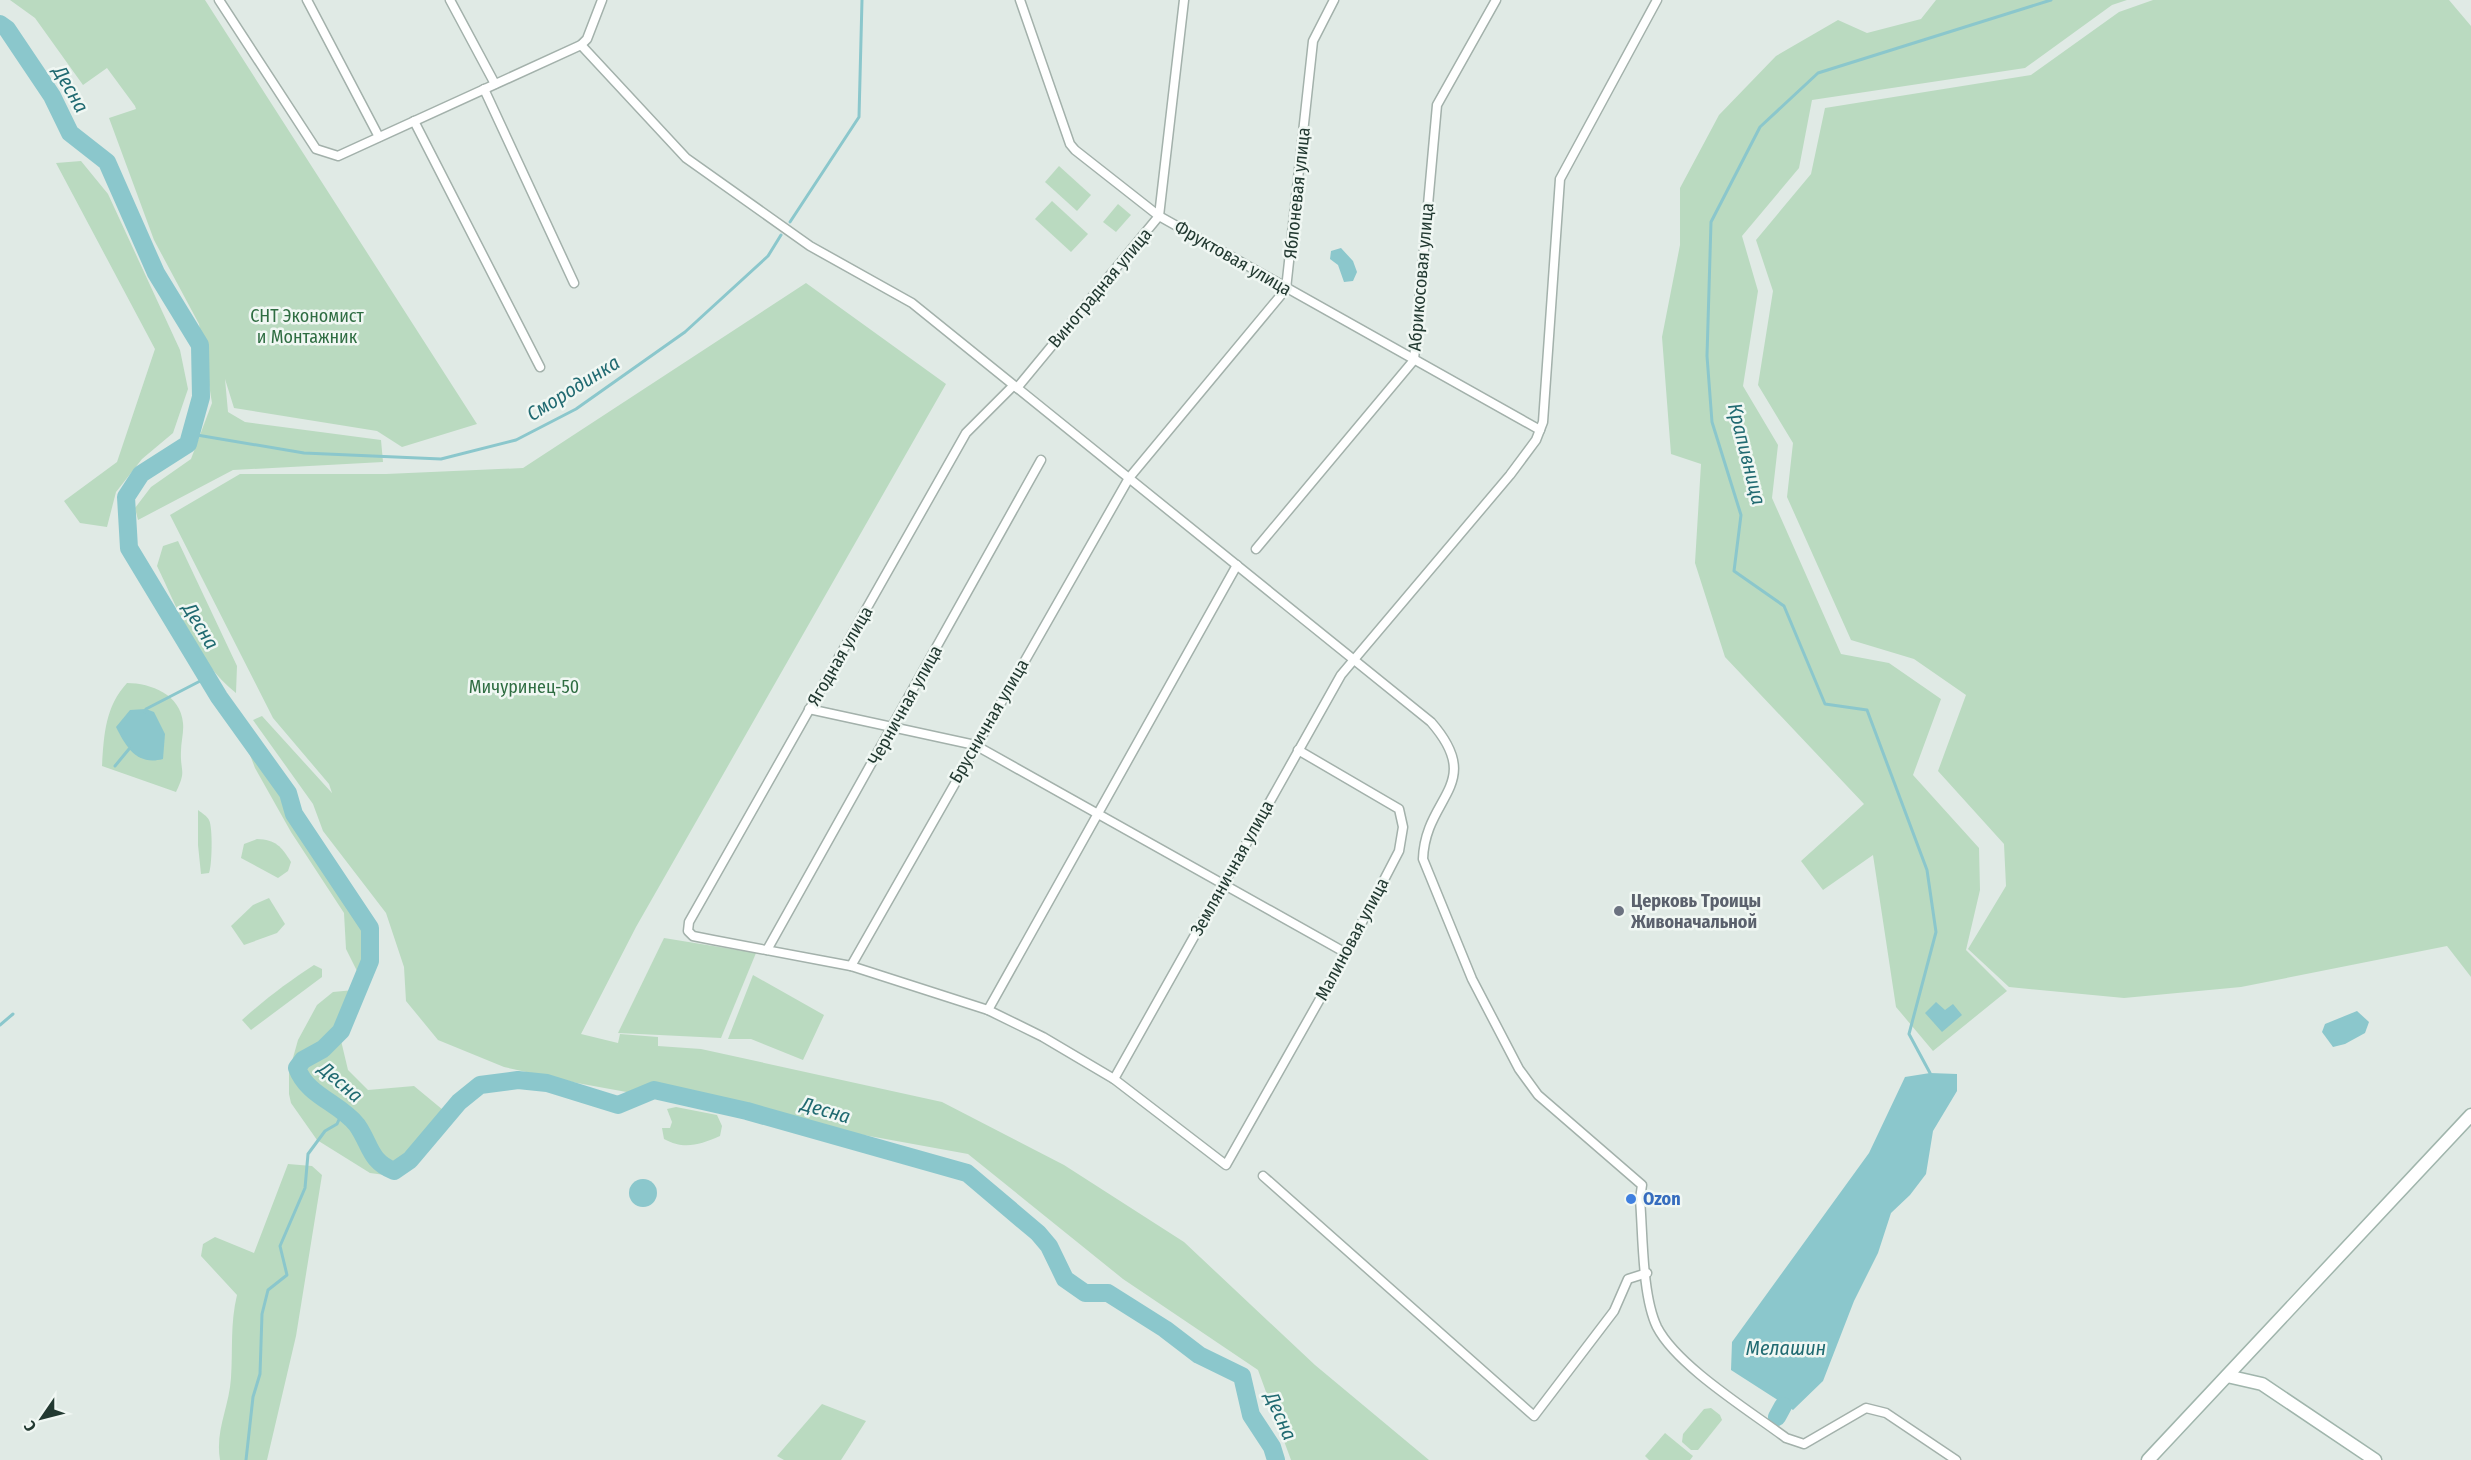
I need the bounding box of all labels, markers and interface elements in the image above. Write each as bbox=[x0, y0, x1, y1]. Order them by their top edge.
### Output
water label: Десна bbox=[47, 60, 94, 117]
street label: Яблоневая улица bbox=[1279, 126, 1315, 260]
street label: Абрикосовая улица bbox=[1404, 202, 1438, 352]
street label: Фруктовая улица bbox=[1171, 216, 1296, 300]
street label: Виноградная улица bbox=[1044, 224, 1157, 352]
park label: СНТ Экономист и Монтажник bbox=[250, 305, 365, 348]
water label: Смородинка bbox=[522, 350, 624, 426]
water label: Крапивница bbox=[1723, 401, 1771, 507]
water label: Десна bbox=[177, 597, 224, 654]
street label: Ягодная улица bbox=[803, 602, 877, 710]
street label: Черничная улица bbox=[863, 641, 947, 769]
street label: Брусничная улица bbox=[945, 655, 1033, 787]
park label: Мичуринец-50 bbox=[469, 676, 579, 698]
street label: Земляничная улица bbox=[1186, 796, 1278, 940]
street label: Малиновая улица bbox=[1310, 874, 1394, 1004]
place label: Церковь Троицы Живоначальной bbox=[1630, 890, 1761, 933]
marker: Церковь Троицы Живоначальной bbox=[1612, 904, 1626, 918]
water label: Десна bbox=[313, 1055, 368, 1107]
water label: Десна bbox=[797, 1091, 853, 1128]
place label: Ozon bbox=[1643, 1188, 1681, 1210]
marker: Ozon bbox=[1624, 1192, 1638, 1206]
water label: Мелашин bbox=[1746, 1336, 1826, 1360]
water label: Десна bbox=[1259, 1386, 1302, 1444]
north arrow bbox=[12, 1388, 72, 1448]
text: С bbox=[20, 1417, 40, 1435]

